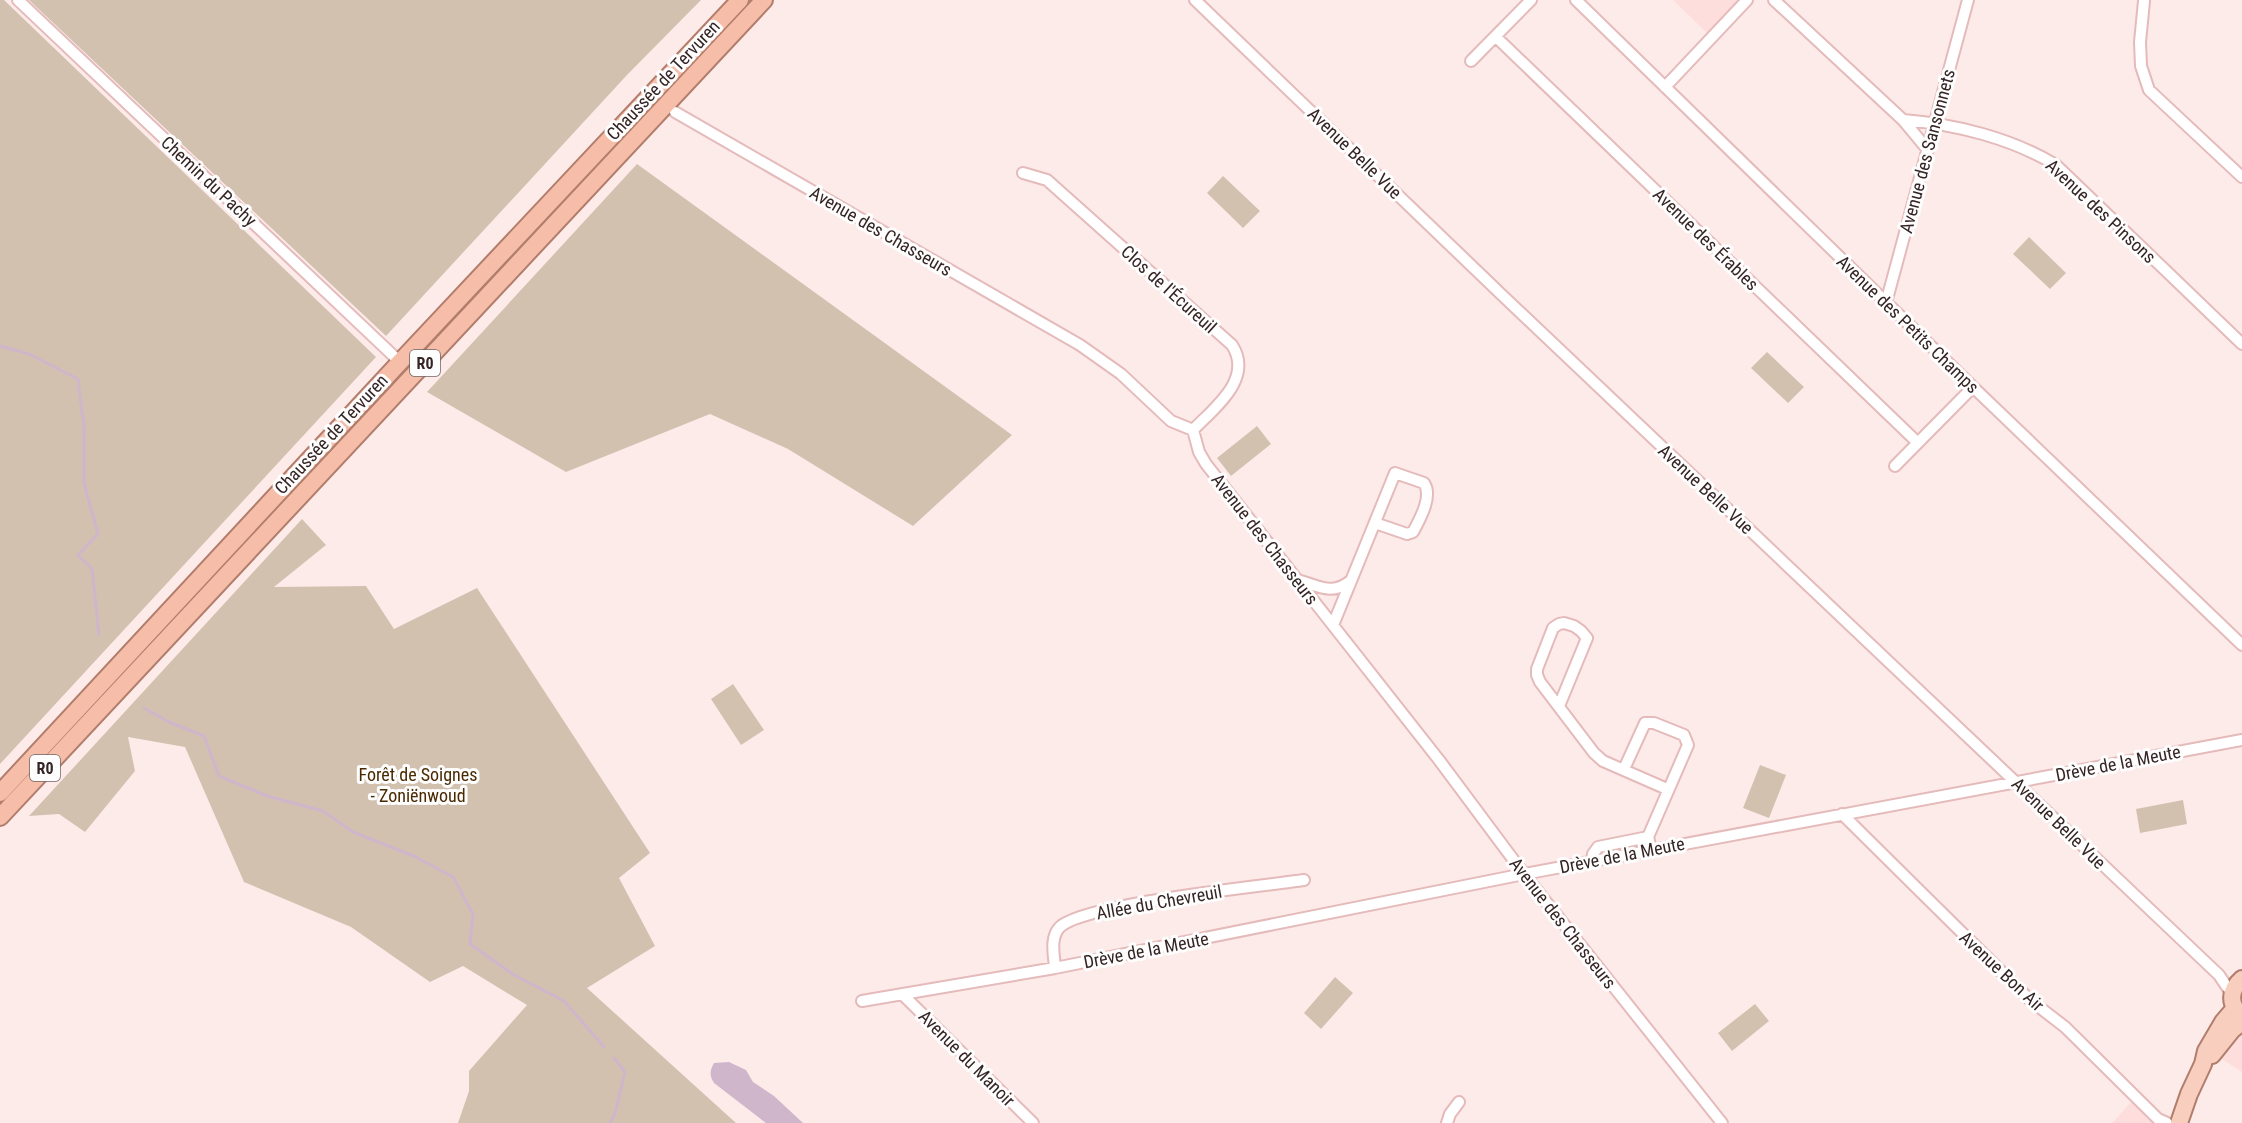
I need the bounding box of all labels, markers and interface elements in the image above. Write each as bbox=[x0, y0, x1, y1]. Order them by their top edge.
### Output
street label: Chaussée de Tervuren bbox=[602, 16, 724, 144]
street label: Avenue des Sansonnets bbox=[1895, 67, 1959, 235]
street label: Avenue Belle Vue bbox=[1304, 103, 1406, 203]
street label: Chemin du Pachy bbox=[157, 132, 261, 231]
street label: Avenue des Pinsons bbox=[2042, 155, 2160, 267]
street label: Avenue des Chasseurs bbox=[806, 182, 956, 280]
street label: Avenue des Érables bbox=[1649, 184, 1763, 294]
street label: Clos de l'Écureuil bbox=[1117, 241, 1221, 337]
street label: Avenue des Petits Champs bbox=[1833, 251, 1983, 397]
road number: R0 bbox=[410, 350, 440, 376]
street label: Chaussée de Tervuren bbox=[270, 370, 392, 498]
street label: Avenue Belle Vue bbox=[1654, 440, 1758, 538]
street label: Avenue des Chasseurs bbox=[1207, 469, 1323, 609]
street label: Drève de la Meute bbox=[2054, 741, 2182, 785]
road number: R0 bbox=[30, 755, 60, 781]
park label: Forêt de Soignes - Zoniënwoud bbox=[359, 764, 477, 806]
street label: Avenue Belle Vue bbox=[2008, 773, 2110, 873]
street label: Drève de la Meute bbox=[1558, 833, 1686, 877]
street label: Avenue des Chasseurs bbox=[1505, 853, 1621, 993]
street label: Allée du Chevreuil bbox=[1095, 881, 1223, 923]
street label: Avenue Bon Air bbox=[1955, 927, 2049, 1016]
street label: Drève de la Meute bbox=[1082, 928, 1210, 972]
street label: Avenue du Manoir bbox=[915, 1006, 1020, 1111]

